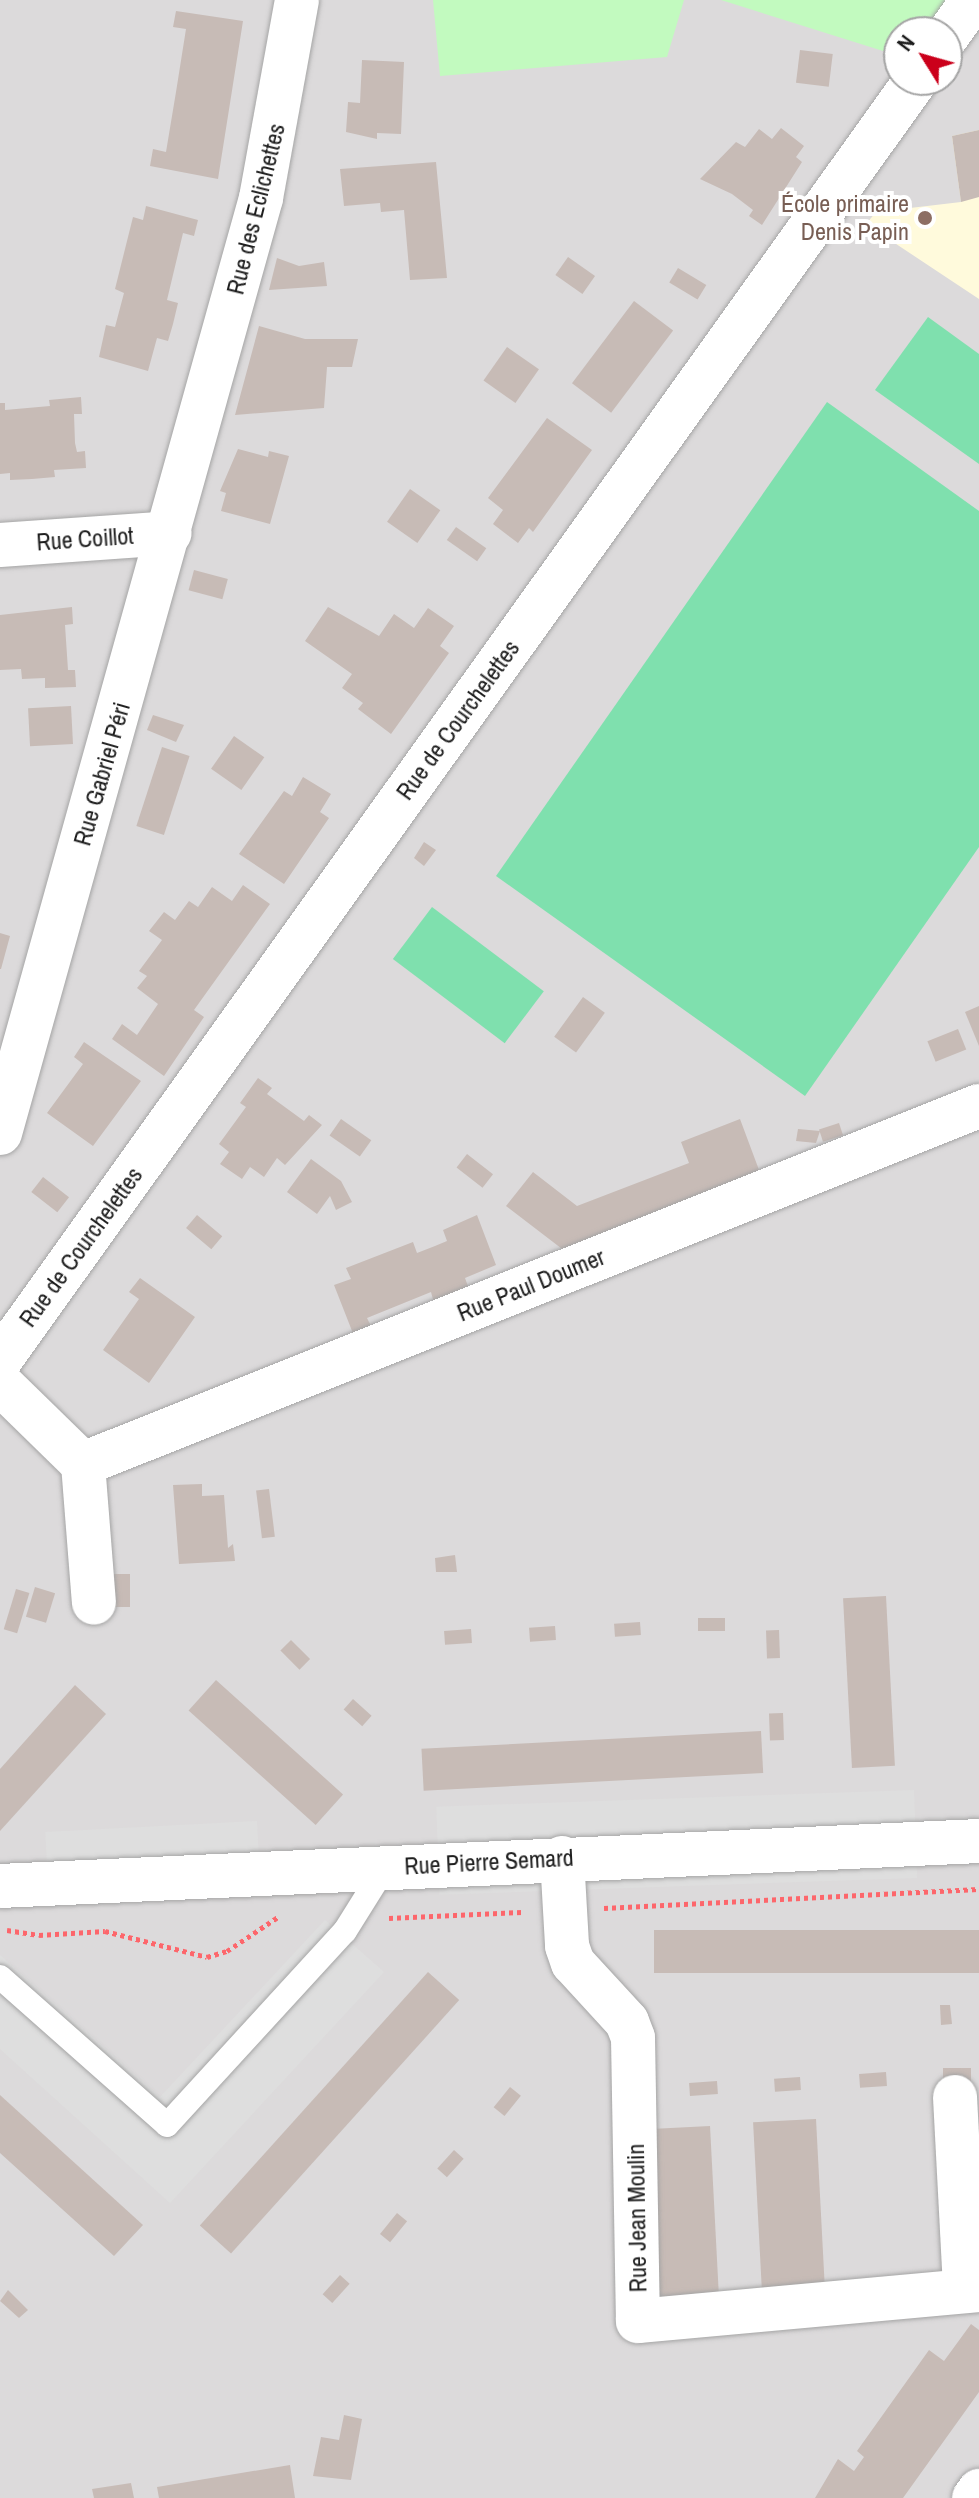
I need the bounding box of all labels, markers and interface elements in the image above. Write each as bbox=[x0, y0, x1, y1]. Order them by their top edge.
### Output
north arrow bbox=[883, 16, 963, 96]
text: N bbox=[890, 29, 921, 57]
street label: Rue des Eclichettes bbox=[221, 121, 291, 297]
place label: École primaire Denis Papin bbox=[781, 190, 909, 246]
marker: École primaire Denis Papin bbox=[916, 209, 934, 227]
street label: Rue Coillot bbox=[35, 521, 135, 557]
street label: Rue de Courchelettes bbox=[390, 635, 526, 805]
street label: Rue Gabriel Péri bbox=[68, 699, 136, 849]
street label: Rue de Courchelettes bbox=[13, 1162, 149, 1332]
street label: Rue Paul Doumer bbox=[453, 1242, 609, 1328]
street label: Rue Pierre Semard bbox=[404, 1843, 574, 1881]
street label: Rue Jean Moulin bbox=[621, 2143, 653, 2293]

